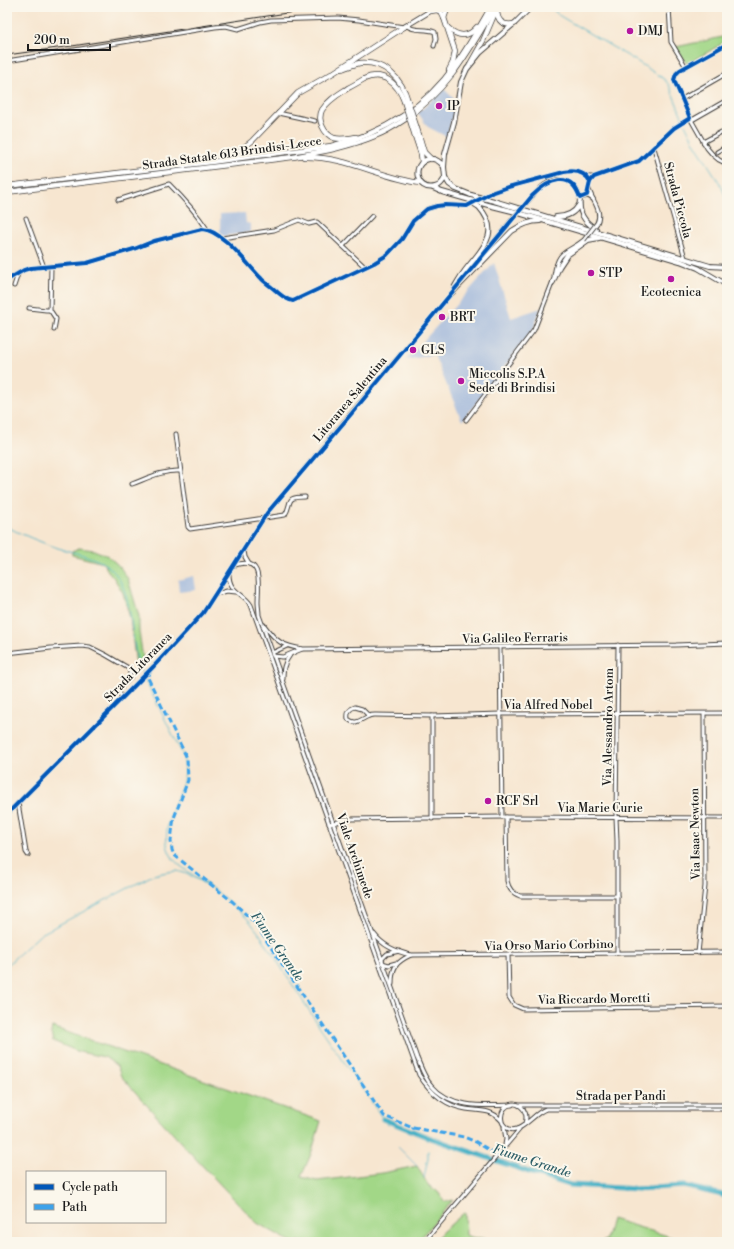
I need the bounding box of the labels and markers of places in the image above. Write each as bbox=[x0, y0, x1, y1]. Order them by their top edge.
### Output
place label: DMJ bbox=[638, 24, 663, 39]
marker: DMJ bbox=[625, 26, 635, 36]
place label: IP bbox=[447, 99, 460, 114]
marker: IP bbox=[434, 101, 444, 111]
place label: STP bbox=[599, 266, 622, 281]
marker: STP bbox=[586, 268, 596, 278]
marker: Ecotecnica bbox=[666, 274, 676, 284]
place label: Ecotecnica bbox=[641, 285, 702, 300]
place label: BRT bbox=[449, 310, 476, 325]
marker: BRT bbox=[437, 312, 447, 322]
place label: GLS bbox=[421, 343, 445, 358]
marker: GLS bbox=[408, 345, 418, 355]
place label: Miccolis S.P.A Sede di Brindisi bbox=[469, 367, 556, 396]
marker: Miccolis S.P.A Sede di Brindisi bbox=[456, 376, 466, 386]
place label: RCF Srl bbox=[496, 794, 539, 809]
marker: RCF Srl bbox=[483, 796, 493, 806]

